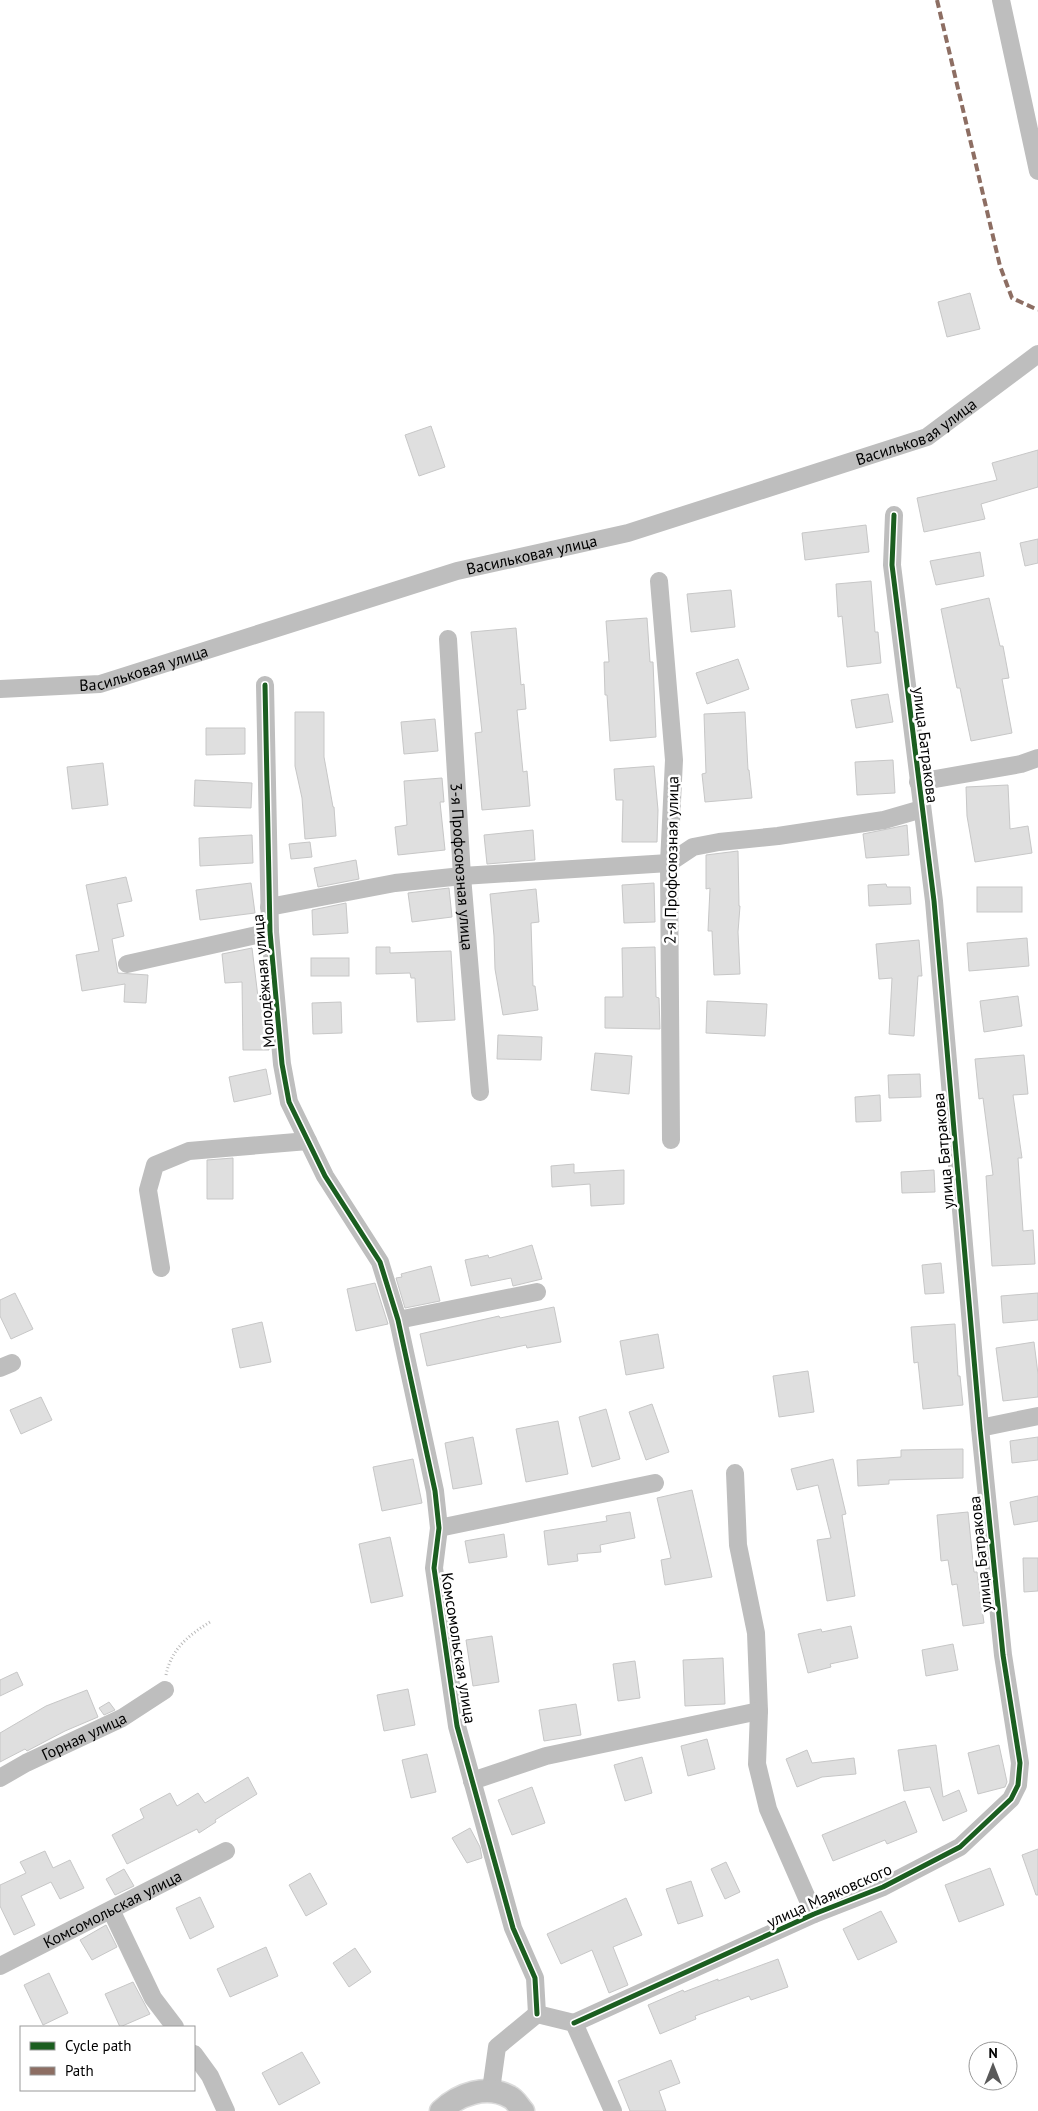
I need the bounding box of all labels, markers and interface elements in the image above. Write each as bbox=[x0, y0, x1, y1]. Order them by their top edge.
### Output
street label: Васильковая улица bbox=[853, 394, 980, 469]
street label: Васильковая улица bbox=[464, 530, 599, 579]
street label: Васильковая улица bbox=[79, 640, 210, 695]
street label: улица Батракова bbox=[909, 686, 943, 804]
street label: 2-я Профсоюзная улица bbox=[660, 776, 682, 944]
street label: 3-я Профсоюзная улица bbox=[446, 782, 478, 951]
street label: Молодёжная улица bbox=[247, 913, 279, 1049]
street label: улица Батракова bbox=[928, 1092, 958, 1210]
street label: улица Батракова bbox=[964, 1495, 996, 1613]
street label: Комсомольская улица bbox=[437, 1571, 481, 1725]
street label: Горная улица bbox=[38, 1707, 130, 1764]
street label: улица Маяковского bbox=[763, 1858, 895, 1932]
street label: Комсомольская улица bbox=[40, 1865, 185, 1952]
legend bbox=[20, 2026, 195, 2091]
text: Cycle path bbox=[65, 2036, 131, 2055]
north arrow bbox=[968, 2041, 1018, 2091]
text: N bbox=[988, 2044, 998, 2062]
text: Path bbox=[65, 2061, 94, 2080]

